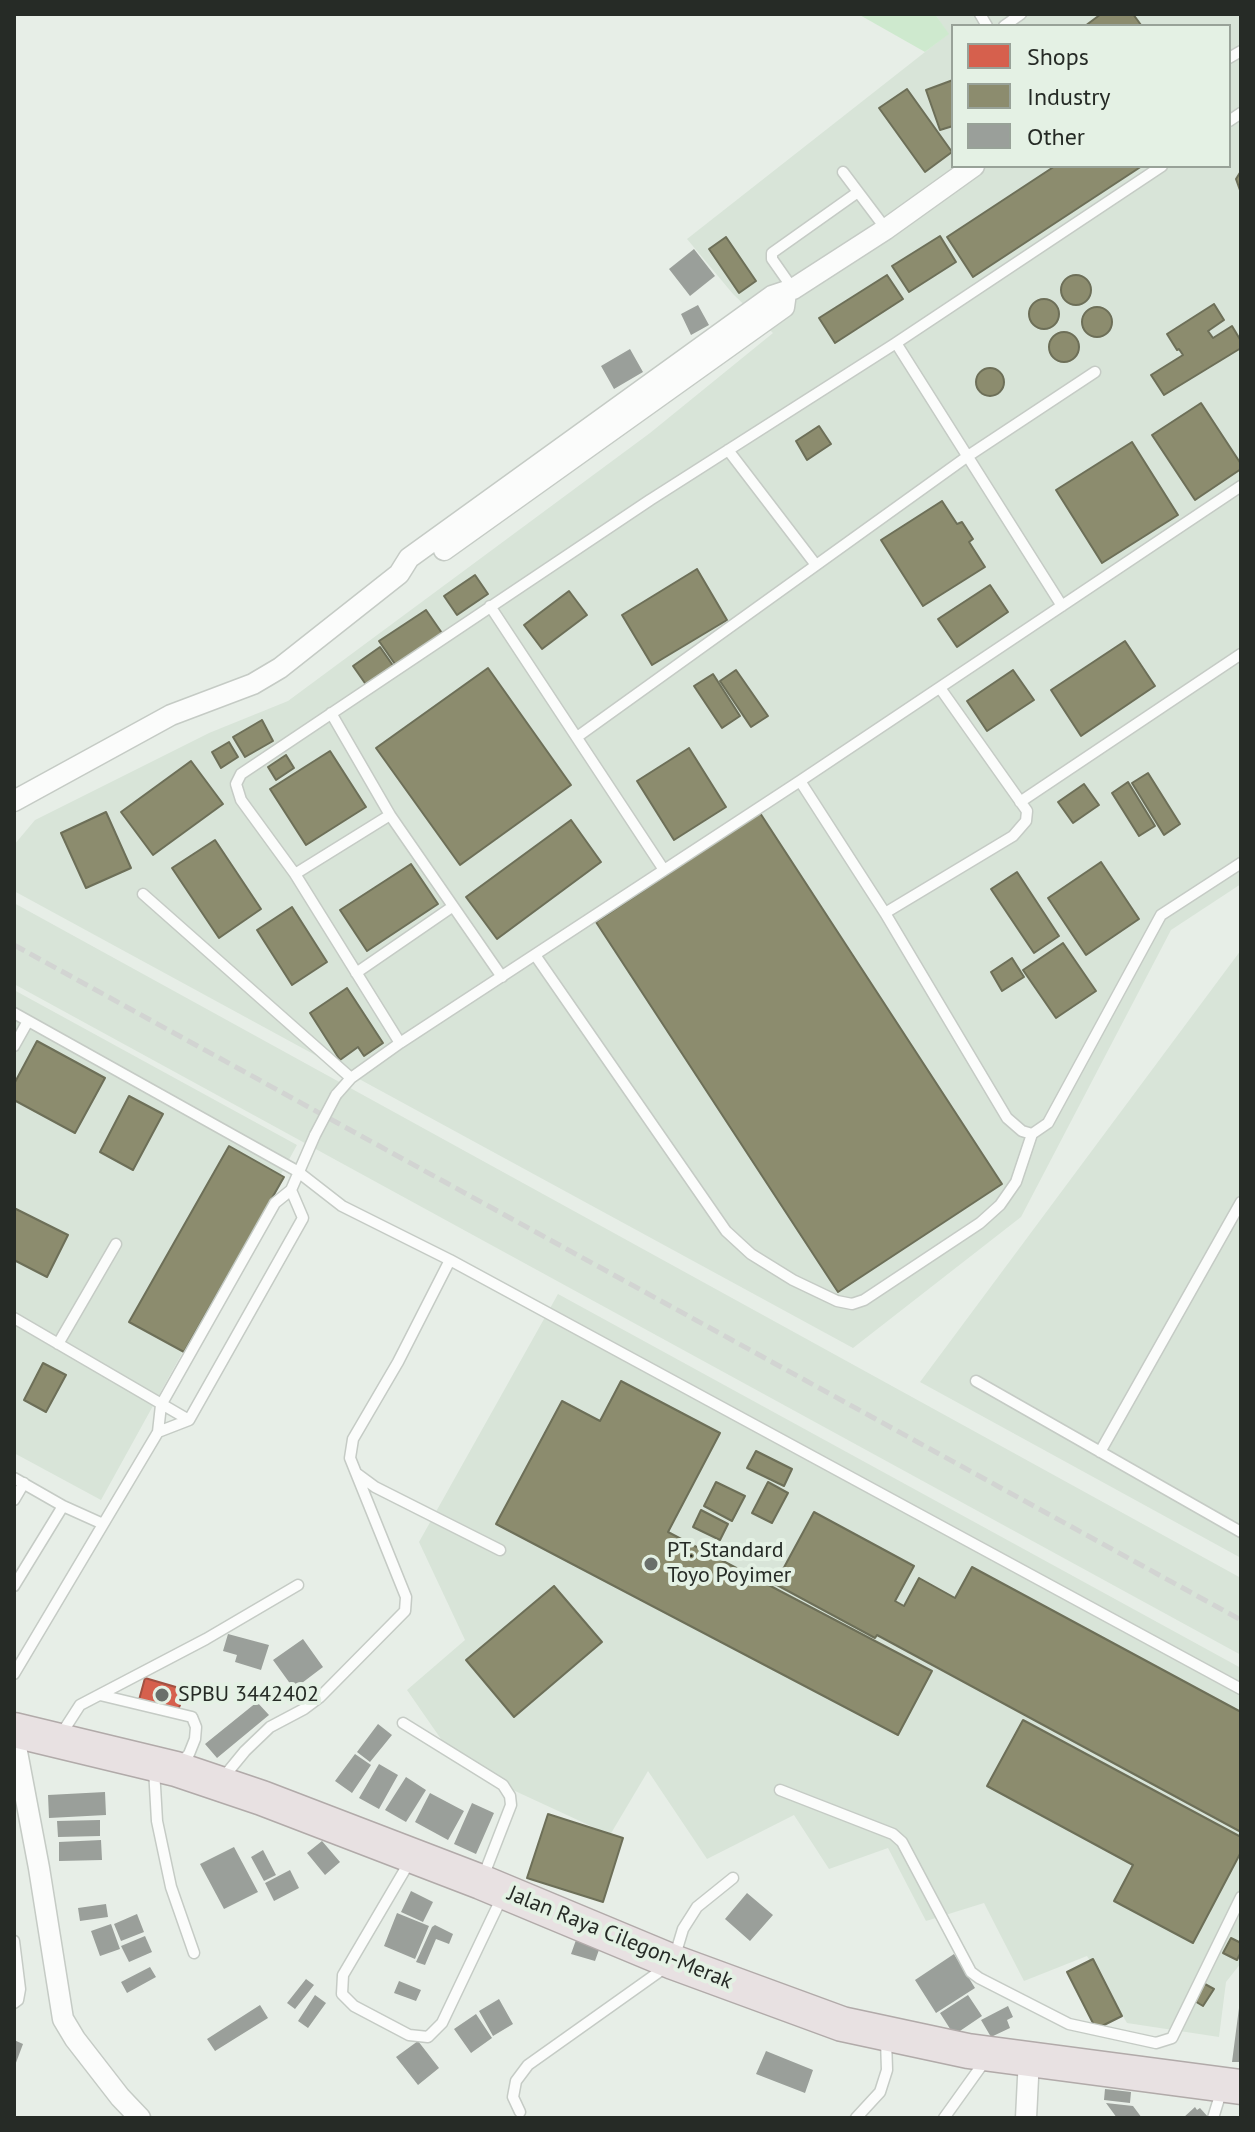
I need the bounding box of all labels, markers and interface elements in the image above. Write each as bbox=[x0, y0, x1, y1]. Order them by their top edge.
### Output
legend bbox=[951, 24, 1231, 168]
text: Shops bbox=[1027, 41, 1089, 72]
text: Industry bbox=[1027, 81, 1111, 112]
text: Other bbox=[1027, 121, 1085, 152]
place label: PT. Standard Toyo Poyimer bbox=[667, 1538, 791, 1590]
marker: PT. Standard Toyo Poyimer bbox=[642, 1555, 660, 1573]
place label: SPBU 3442402 bbox=[178, 1682, 319, 1708]
marker: SPBU 3442402 bbox=[153, 1686, 171, 1704]
street label: Jalan Raya Cilegon-Merak bbox=[504, 1881, 736, 1995]

